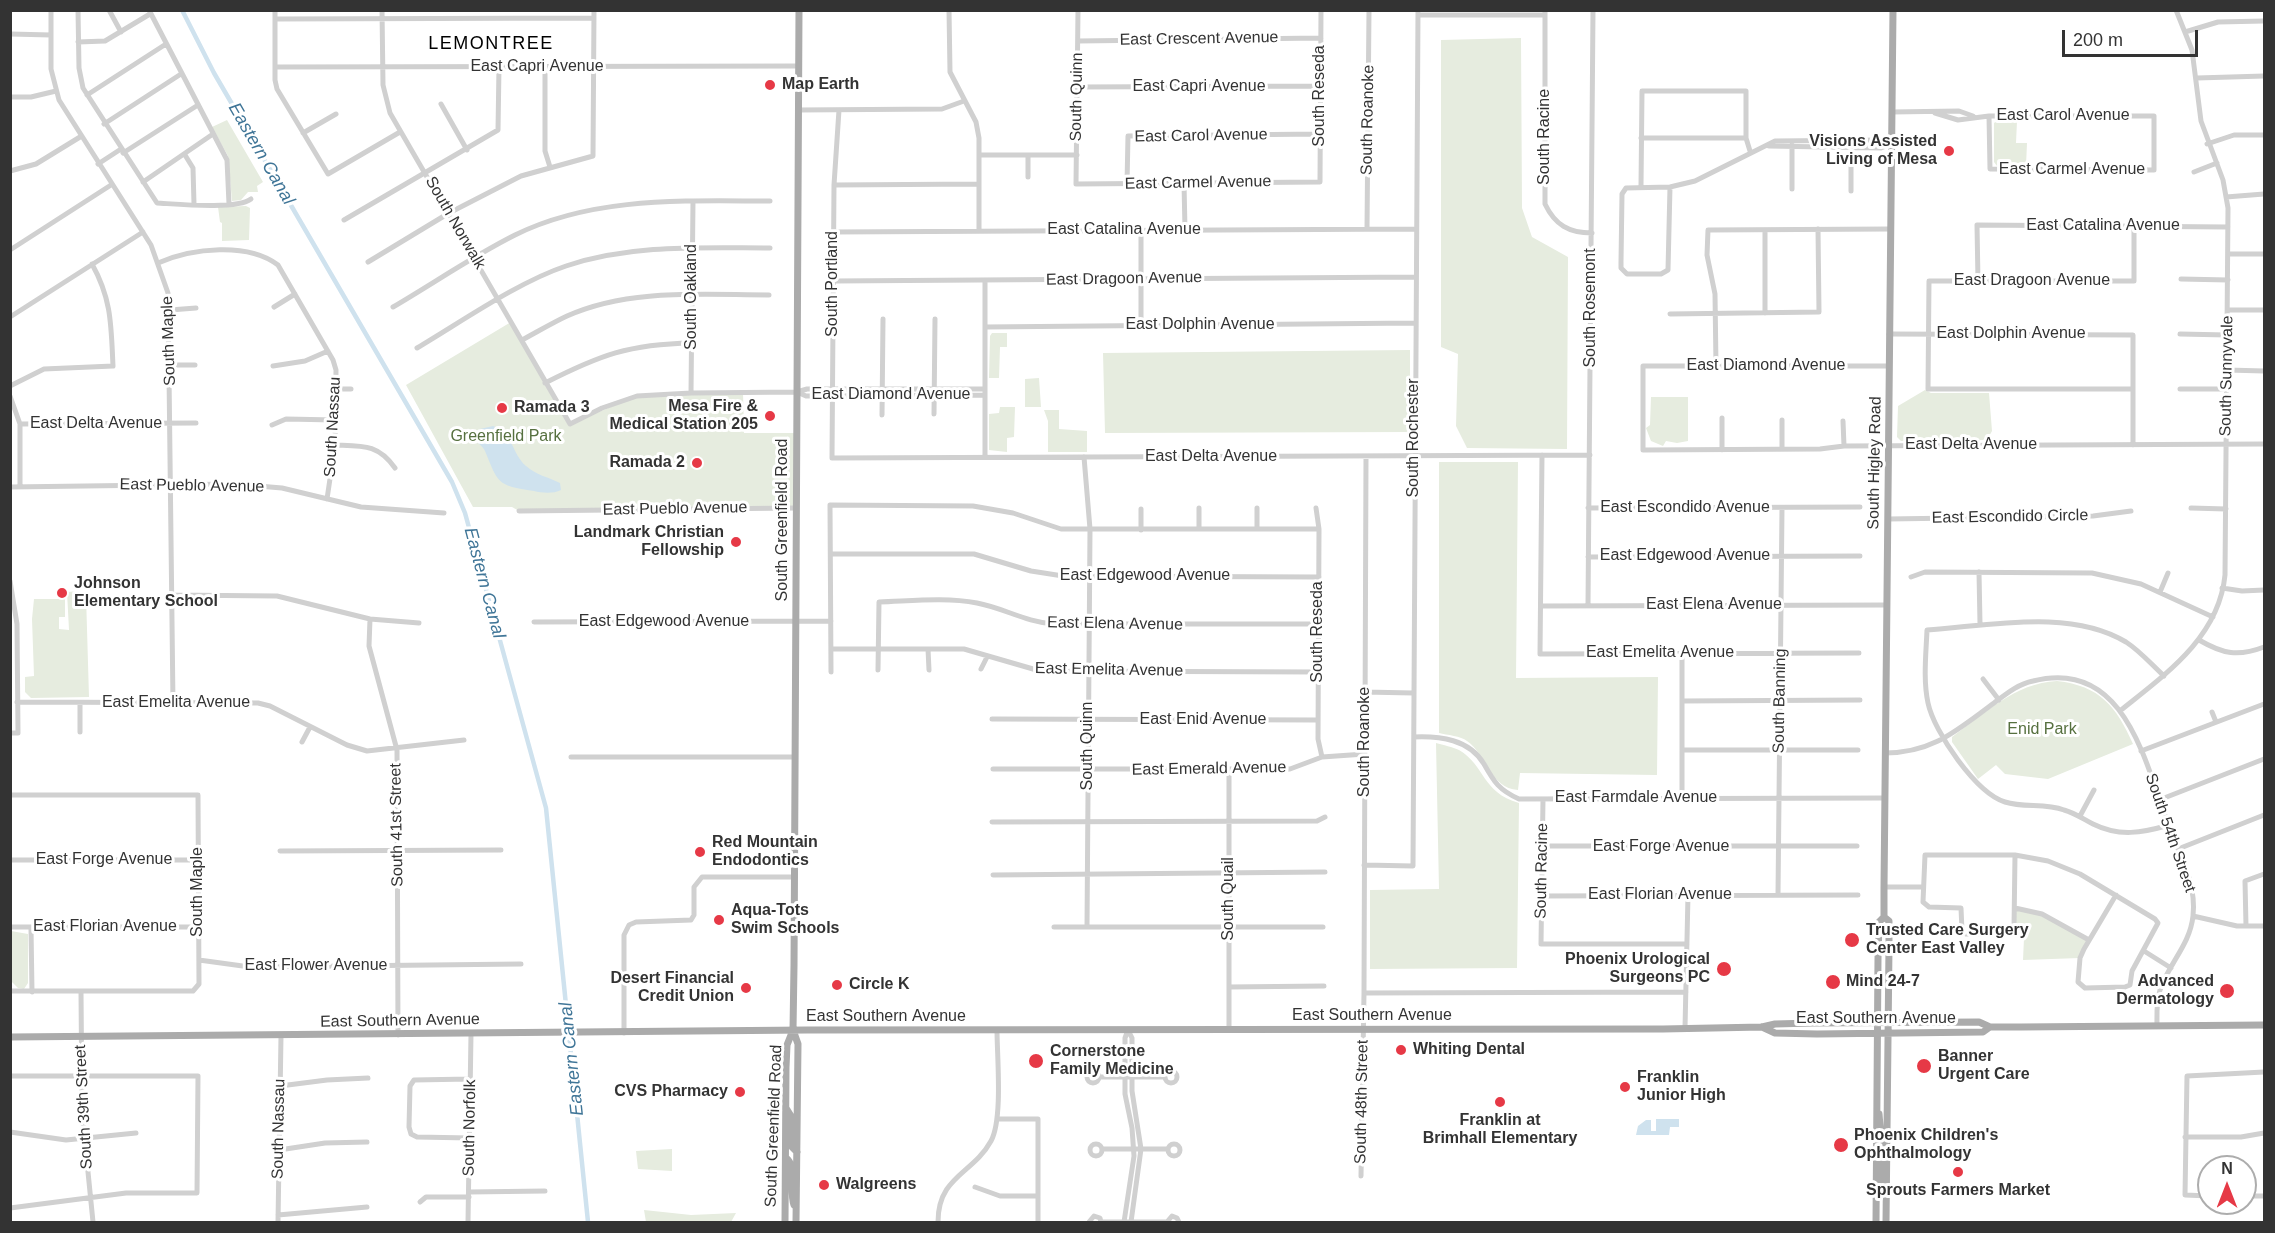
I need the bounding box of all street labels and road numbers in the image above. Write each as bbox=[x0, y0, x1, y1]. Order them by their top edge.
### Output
street label: East Crescent Avenue bbox=[1119, 28, 1279, 50]
street label: South Reseda bbox=[1310, 45, 1330, 147]
street label: South Quinn bbox=[1067, 52, 1087, 142]
street label: East Capri Avenue bbox=[470, 57, 604, 77]
street label: South Roanoke bbox=[1357, 65, 1379, 175]
street label: East Capri Avenue bbox=[1132, 77, 1266, 97]
street label: South Racine bbox=[1535, 89, 1555, 185]
street label: East Carol Avenue bbox=[1996, 106, 2130, 126]
street label: East Carol Avenue bbox=[1134, 125, 1268, 147]
street label: East Carmel Avenue bbox=[1999, 160, 2145, 180]
street label: East Carmel Avenue bbox=[1125, 172, 1271, 194]
street label: South Norwalk bbox=[421, 173, 489, 273]
street label: East Catalina Avenue bbox=[2026, 216, 2180, 236]
street label: East Catalina Avenue bbox=[1047, 220, 1201, 240]
street label: South Portland bbox=[823, 231, 843, 337]
street label: South Oakland bbox=[682, 244, 702, 350]
street label: South Rosemont bbox=[1581, 248, 1601, 368]
street label: East Dragoon Avenue bbox=[1046, 268, 1202, 290]
street label: East Dragoon Avenue bbox=[1954, 271, 2110, 291]
street label: South Maple bbox=[158, 296, 180, 386]
street label: East Dolphin Avenue bbox=[1125, 315, 1275, 335]
street label: South Sunnyvale bbox=[2216, 315, 2238, 437]
street label: East Dolphin Avenue bbox=[1936, 324, 2086, 344]
street label: East Diamond Avenue bbox=[1687, 356, 1845, 376]
street label: South Nassau bbox=[321, 376, 345, 478]
street label: South Rochester bbox=[1404, 378, 1424, 498]
street label: East Diamond Avenue bbox=[812, 385, 970, 405]
street label: South Higley Road bbox=[1864, 396, 1886, 530]
street label: East Delta Avenue bbox=[30, 414, 162, 434]
street label: East Delta Avenue bbox=[1905, 435, 2037, 455]
street label: South Greenfield Road bbox=[773, 439, 793, 601]
street label: East Delta Avenue bbox=[1145, 447, 1277, 467]
street label: East Pueblo Avenue bbox=[119, 475, 265, 497]
street label: East Pueblo Avenue bbox=[602, 498, 748, 520]
street label: East Escondido Avenue bbox=[1600, 498, 1770, 518]
street label: East Escondido Circle bbox=[1932, 506, 2088, 528]
street label: East Edgewood Avenue bbox=[1600, 546, 1770, 566]
street label: East Edgewood Avenue bbox=[1060, 566, 1230, 586]
street label: South Reseda bbox=[1308, 581, 1328, 683]
street label: East Elena Avenue bbox=[1646, 595, 1782, 615]
street label: East Edgewood Avenue bbox=[579, 612, 749, 632]
street label: East Elena Avenue bbox=[1047, 613, 1183, 635]
street label: East Emelita Avenue bbox=[1586, 643, 1734, 663]
street label: South Banning bbox=[1769, 648, 1791, 754]
street label: East Emelita Avenue bbox=[1035, 659, 1183, 681]
street label: South Roanoke bbox=[1355, 687, 1375, 797]
street label: East Emelita Avenue bbox=[102, 693, 250, 713]
street label: South Quinn bbox=[1078, 702, 1098, 790]
street label: East Enid Avenue bbox=[1140, 710, 1266, 730]
street label: East Emerald Avenue bbox=[1132, 758, 1286, 780]
street label: South 41st Street bbox=[386, 763, 408, 887]
street label: South 54th Street bbox=[2141, 771, 2199, 895]
street label: East Farmdale Avenue bbox=[1555, 788, 1717, 808]
street label: South Racine bbox=[1532, 823, 1552, 919]
street label: East Forge Avenue bbox=[1593, 837, 1729, 857]
street label: South Maple bbox=[188, 847, 208, 937]
street label: East Forge Avenue bbox=[36, 850, 172, 870]
street label: South Quail bbox=[1219, 857, 1239, 941]
street label: East Florian Avenue bbox=[1588, 885, 1732, 905]
street label: East Florian Avenue bbox=[33, 917, 177, 937]
street label: East Flower Avenue bbox=[245, 956, 387, 976]
street label: East Southern Avenue bbox=[1292, 1006, 1452, 1026]
street label: East Southern Avenue bbox=[806, 1007, 966, 1027]
street label: East Southern Avenue bbox=[1796, 1009, 1956, 1029]
street label: East Southern Avenue bbox=[320, 1010, 480, 1032]
street label: South 48th Street bbox=[1351, 1040, 1373, 1164]
street label: South 39th Street bbox=[71, 1044, 97, 1170]
street label: South Greenfield Road bbox=[762, 1044, 786, 1208]
street label: South Nassau bbox=[269, 1079, 289, 1179]
street label: South Norfolk bbox=[460, 1079, 480, 1177]

